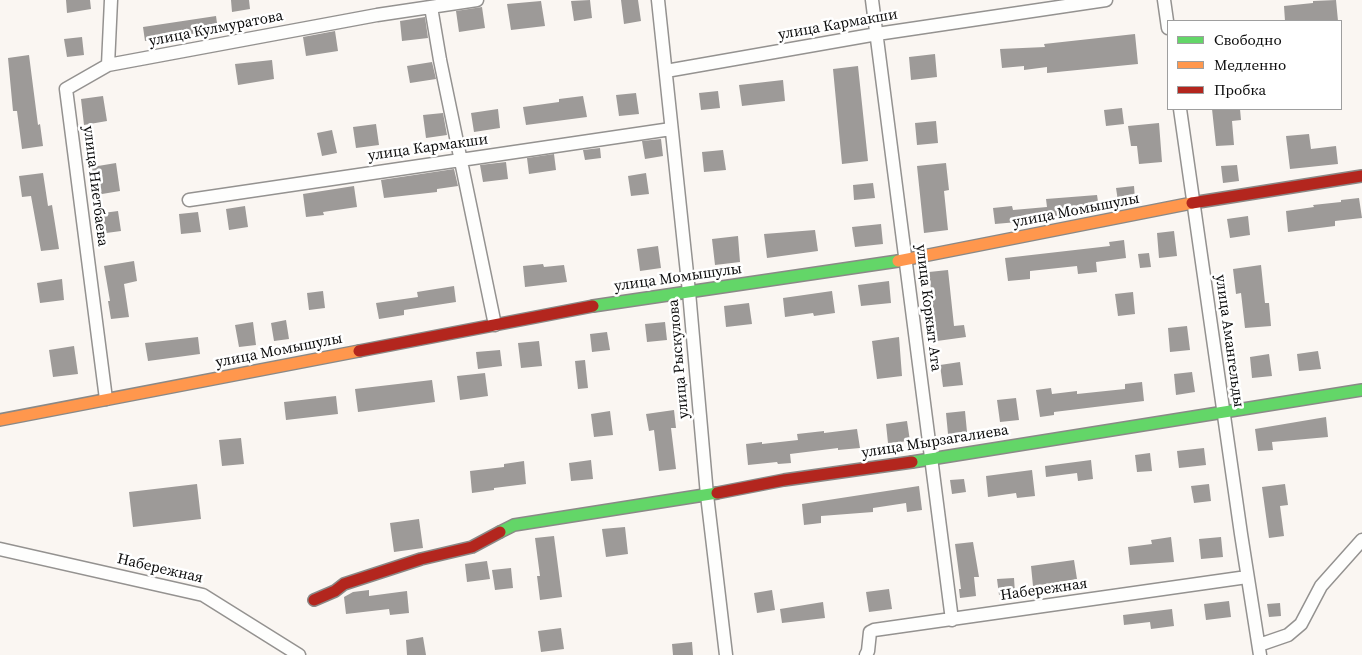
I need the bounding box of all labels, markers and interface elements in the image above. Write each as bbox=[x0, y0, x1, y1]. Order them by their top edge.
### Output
street label: улица Кармакши bbox=[777, 6, 899, 44]
street label: улица Кулмуратова bbox=[147, 7, 285, 51]
legend bbox=[1167, 20, 1342, 110]
text: Свободно bbox=[1214, 29, 1282, 50]
text: Медленно bbox=[1214, 54, 1286, 75]
text: Пробка bbox=[1214, 79, 1266, 100]
street label: улица Ниетбаева bbox=[79, 125, 111, 247]
street label: улица Кармакши bbox=[367, 131, 489, 165]
street label: улица Момышулы bbox=[1011, 190, 1141, 232]
street label: улица Коркыт Ата bbox=[911, 243, 945, 373]
street label: улица Момышулы bbox=[613, 260, 743, 296]
street label: улица Амангельды bbox=[1211, 273, 1247, 409]
street label: улица Рыскулова bbox=[665, 298, 693, 420]
street label: улица Момышулы bbox=[214, 330, 344, 372]
street label: улица Мырзагалиева bbox=[860, 421, 1010, 463]
street label: Набережная bbox=[115, 550, 205, 588]
street label: Набережная bbox=[999, 575, 1089, 605]

